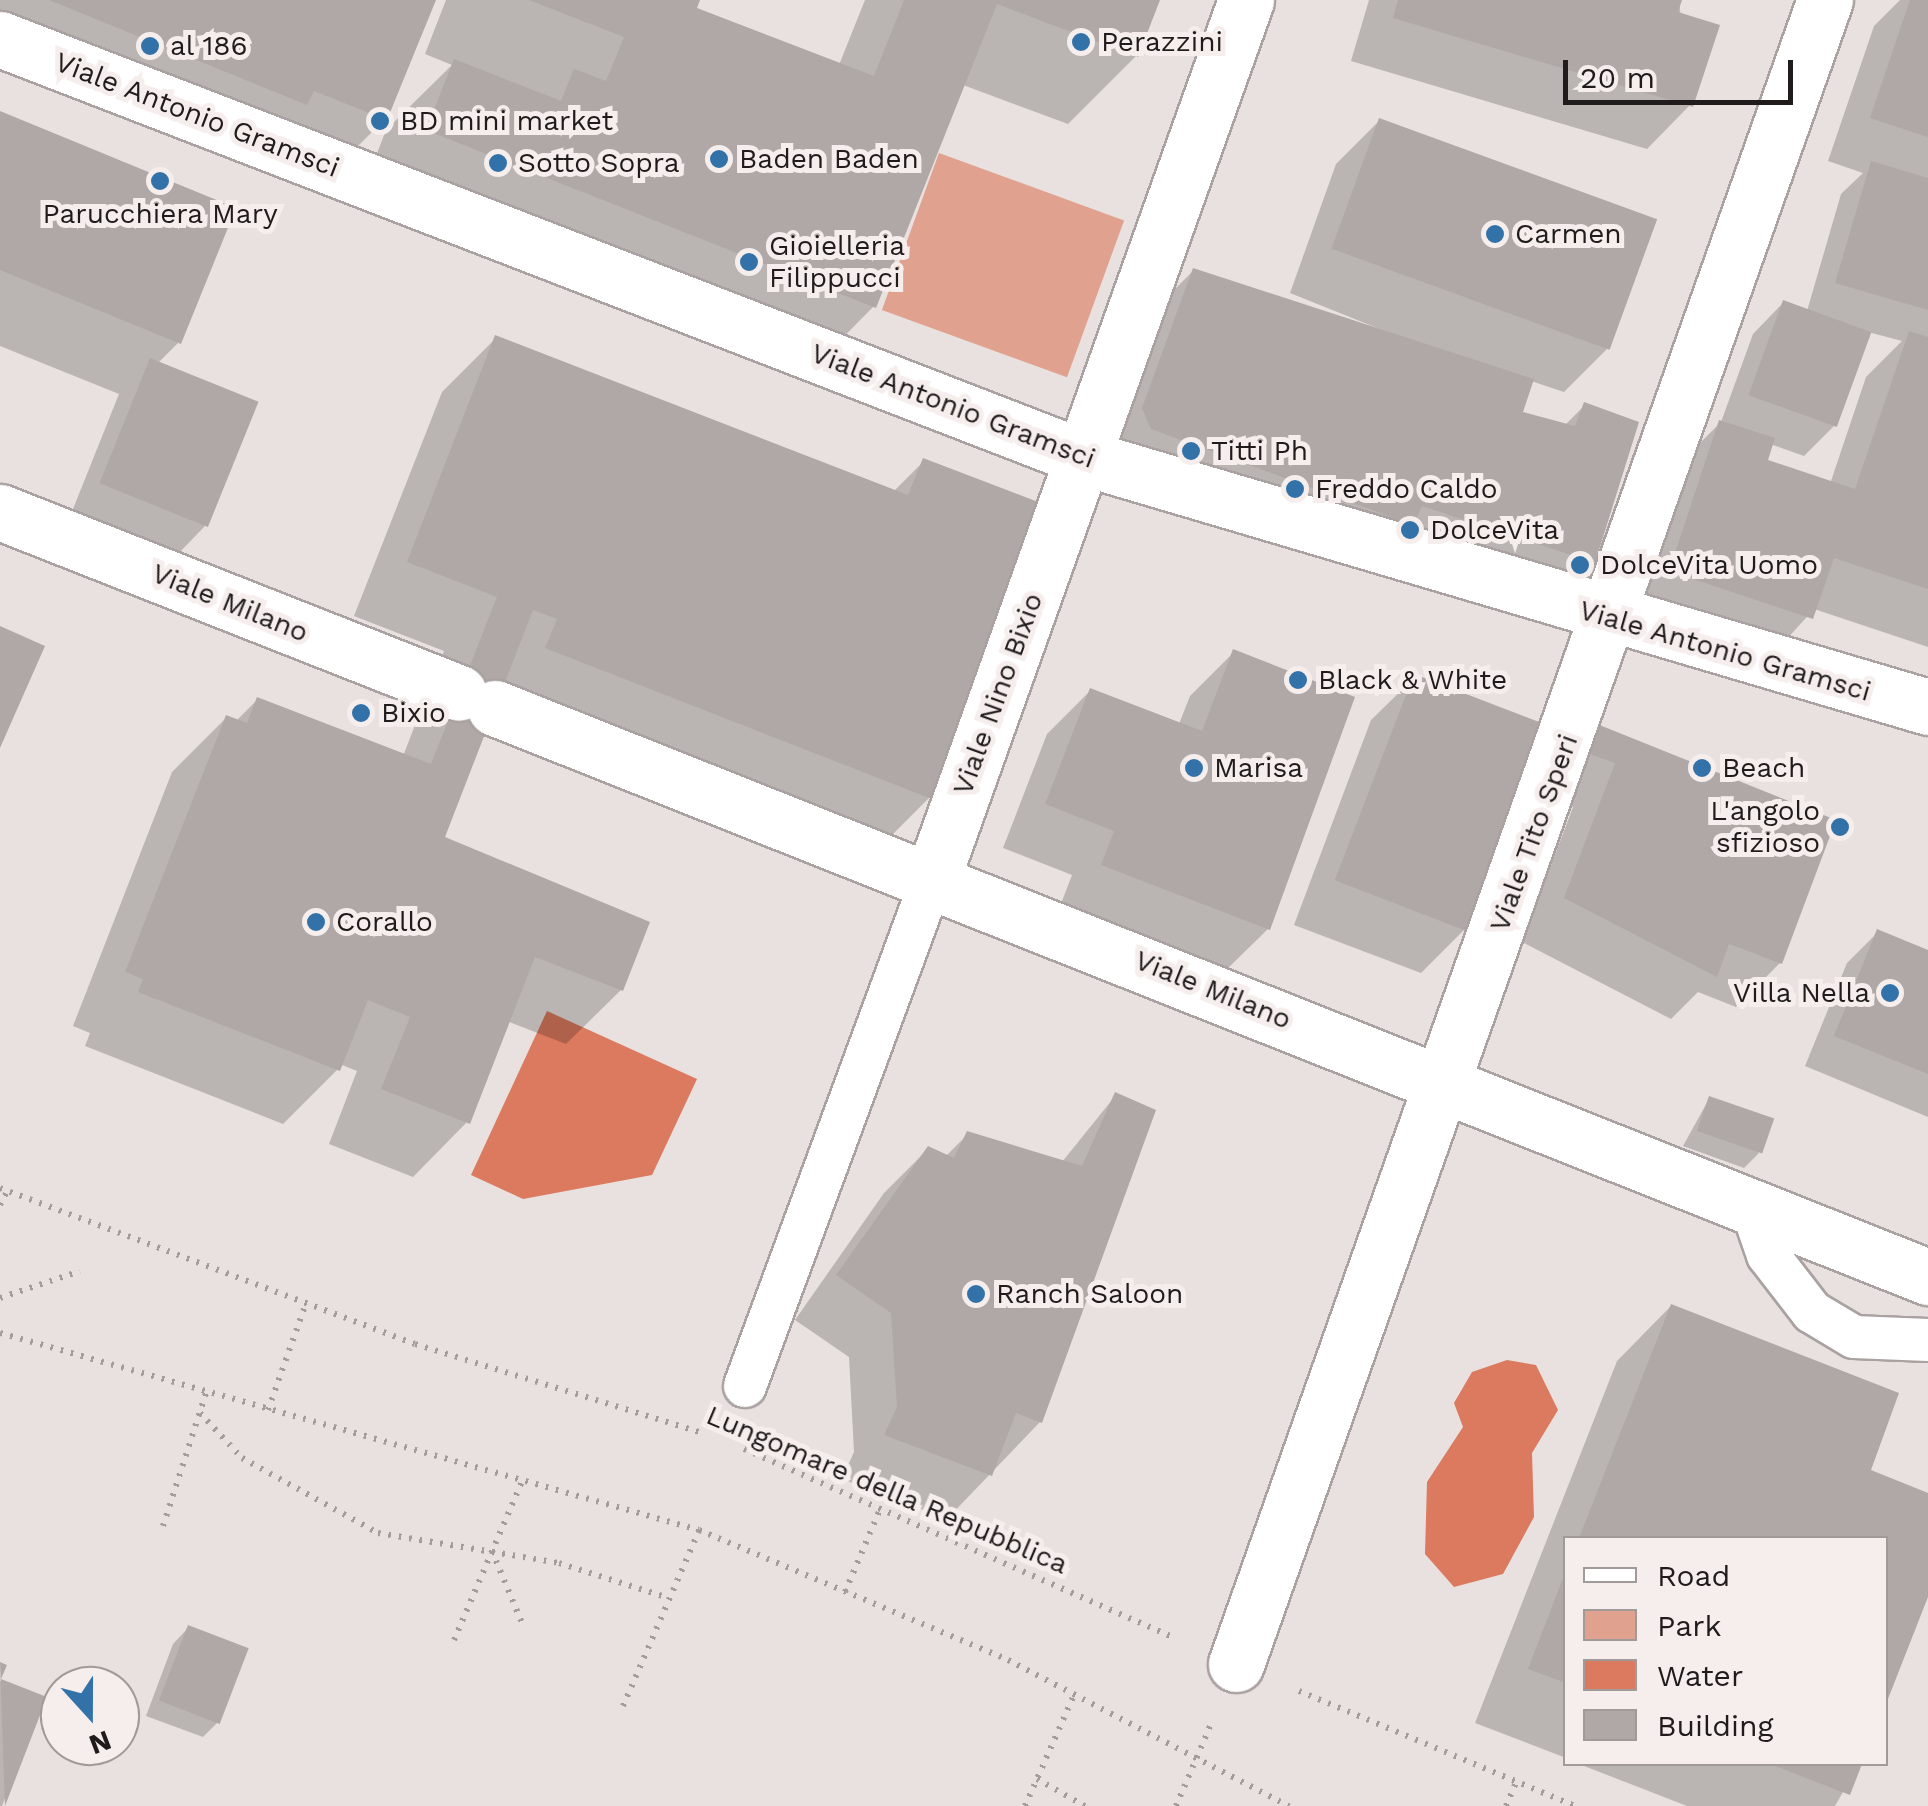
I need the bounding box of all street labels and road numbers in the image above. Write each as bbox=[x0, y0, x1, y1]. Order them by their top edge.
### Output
street label: Viale Antonio Gramsci bbox=[50, 45, 344, 185]
street label: Viale Antonio Gramsci bbox=[806, 336, 1100, 476]
street label: Viale Milano bbox=[147, 556, 313, 650]
street label: Viale Nino Bixio bbox=[946, 589, 1050, 799]
street label: Viale Antonio Gramsci bbox=[1575, 593, 1875, 709]
street label: Viale Tito Speri bbox=[1483, 729, 1585, 937]
street label: Viale Milano bbox=[1130, 943, 1296, 1037]
street label: Lungomare della Repubblica bbox=[701, 1398, 1073, 1582]

